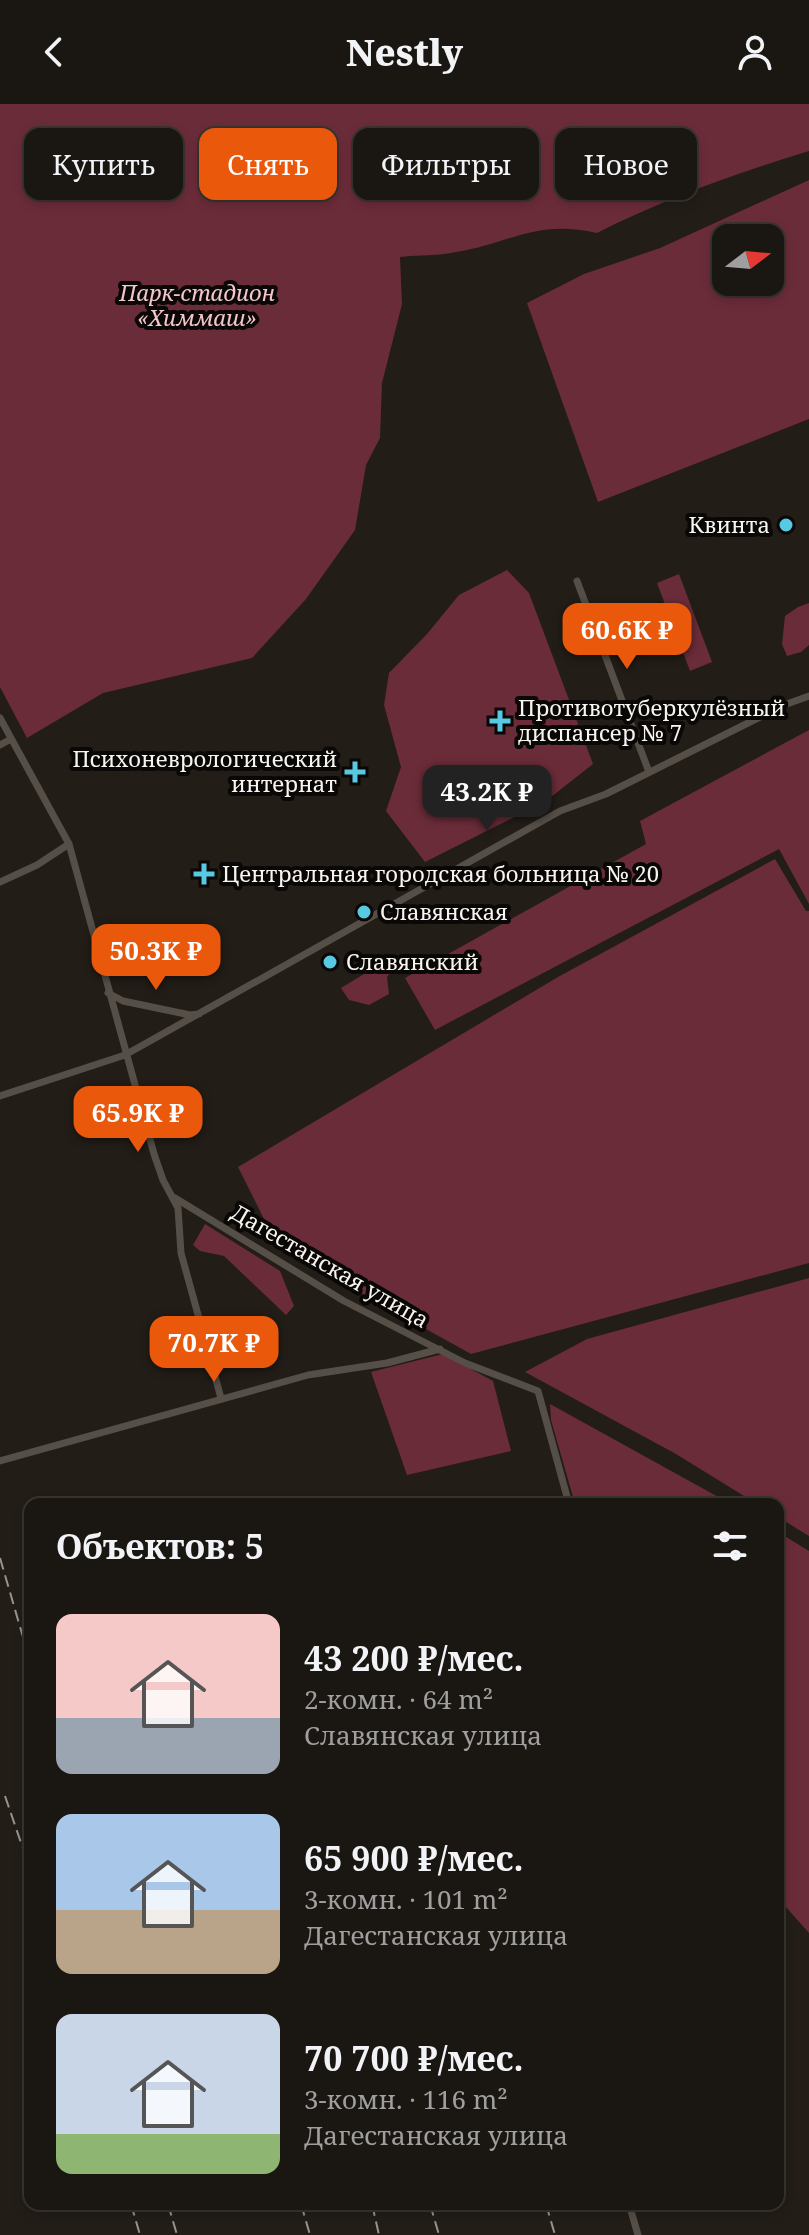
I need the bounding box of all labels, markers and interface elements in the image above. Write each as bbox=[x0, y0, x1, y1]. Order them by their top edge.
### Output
text: Nestly bbox=[346, 28, 463, 77]
icon: back bbox=[32, 30, 76, 74]
icon: person bbox=[733, 30, 777, 74]
chip: Купить bbox=[24, 128, 183, 200]
chip: Снять bbox=[199, 128, 337, 200]
chip: Фильтры bbox=[353, 128, 539, 200]
chip: Новое bbox=[555, 128, 697, 200]
north arrow bbox=[712, 224, 784, 296]
map controls bbox=[712, 224, 784, 296]
park label: Парк-стадион «Химмаш» bbox=[118, 277, 275, 332]
place label: Квинта bbox=[689, 509, 770, 539]
marker: Квинта bbox=[777, 516, 795, 534]
pin: 60.6K ₽ bbox=[553, 603, 701, 671]
text: 60.6K ₽ bbox=[581, 611, 673, 647]
place label: Противотуберкулёзный диспансер № 7 bbox=[518, 692, 785, 747]
marker: Противотуберкулёзный диспансер № 7 bbox=[489, 710, 511, 732]
place label: Психоневрологический интернат bbox=[72, 743, 337, 798]
marker: Психоневрологический интернат bbox=[344, 761, 366, 783]
pin: 43.2K ₽ bbox=[413, 765, 561, 833]
text: 43.2K ₽ bbox=[441, 773, 533, 809]
place label: Центральная городская больница № 20 bbox=[222, 858, 659, 888]
marker: Центральная городская больница № 20 bbox=[193, 863, 215, 885]
place label: Славянская bbox=[380, 896, 508, 926]
marker: Славянская bbox=[355, 903, 373, 921]
pin: 50.3K ₽ bbox=[82, 924, 230, 992]
text: 50.3K ₽ bbox=[110, 932, 202, 968]
place label: Славянский bbox=[346, 946, 479, 976]
marker: Славянский bbox=[321, 953, 339, 971]
pin: 65.9K ₽ bbox=[64, 1086, 212, 1154]
text: 65.9K ₽ bbox=[92, 1094, 184, 1130]
street label: Дагестанская улица bbox=[226, 1196, 435, 1334]
pin: 70.7K ₽ bbox=[140, 1316, 288, 1384]
text: 70.7K ₽ bbox=[168, 1324, 260, 1360]
text: Объектов: 5 bbox=[56, 1523, 264, 1569]
icon: filters bbox=[708, 1524, 752, 1568]
text: 43 200 ₽/мес. bbox=[304, 1635, 524, 1681]
icon: home bbox=[120, 1646, 216, 1742]
text: 2-комн. · 64 m² bbox=[304, 1681, 493, 1717]
text: Славянская улица bbox=[304, 1717, 542, 1753]
text: 65 900 ₽/мес. bbox=[304, 1835, 524, 1881]
icon: home bbox=[120, 1846, 216, 1942]
text: 3-комн. · 101 m² bbox=[304, 1881, 508, 1917]
text: Дагестанская улица bbox=[304, 1917, 568, 1953]
text: 70 700 ₽/мес. bbox=[304, 2035, 524, 2081]
icon: home bbox=[120, 2046, 216, 2142]
text: 3-комн. · 116 m² bbox=[304, 2081, 508, 2117]
text: Дагестанская улица bbox=[304, 2117, 568, 2153]

